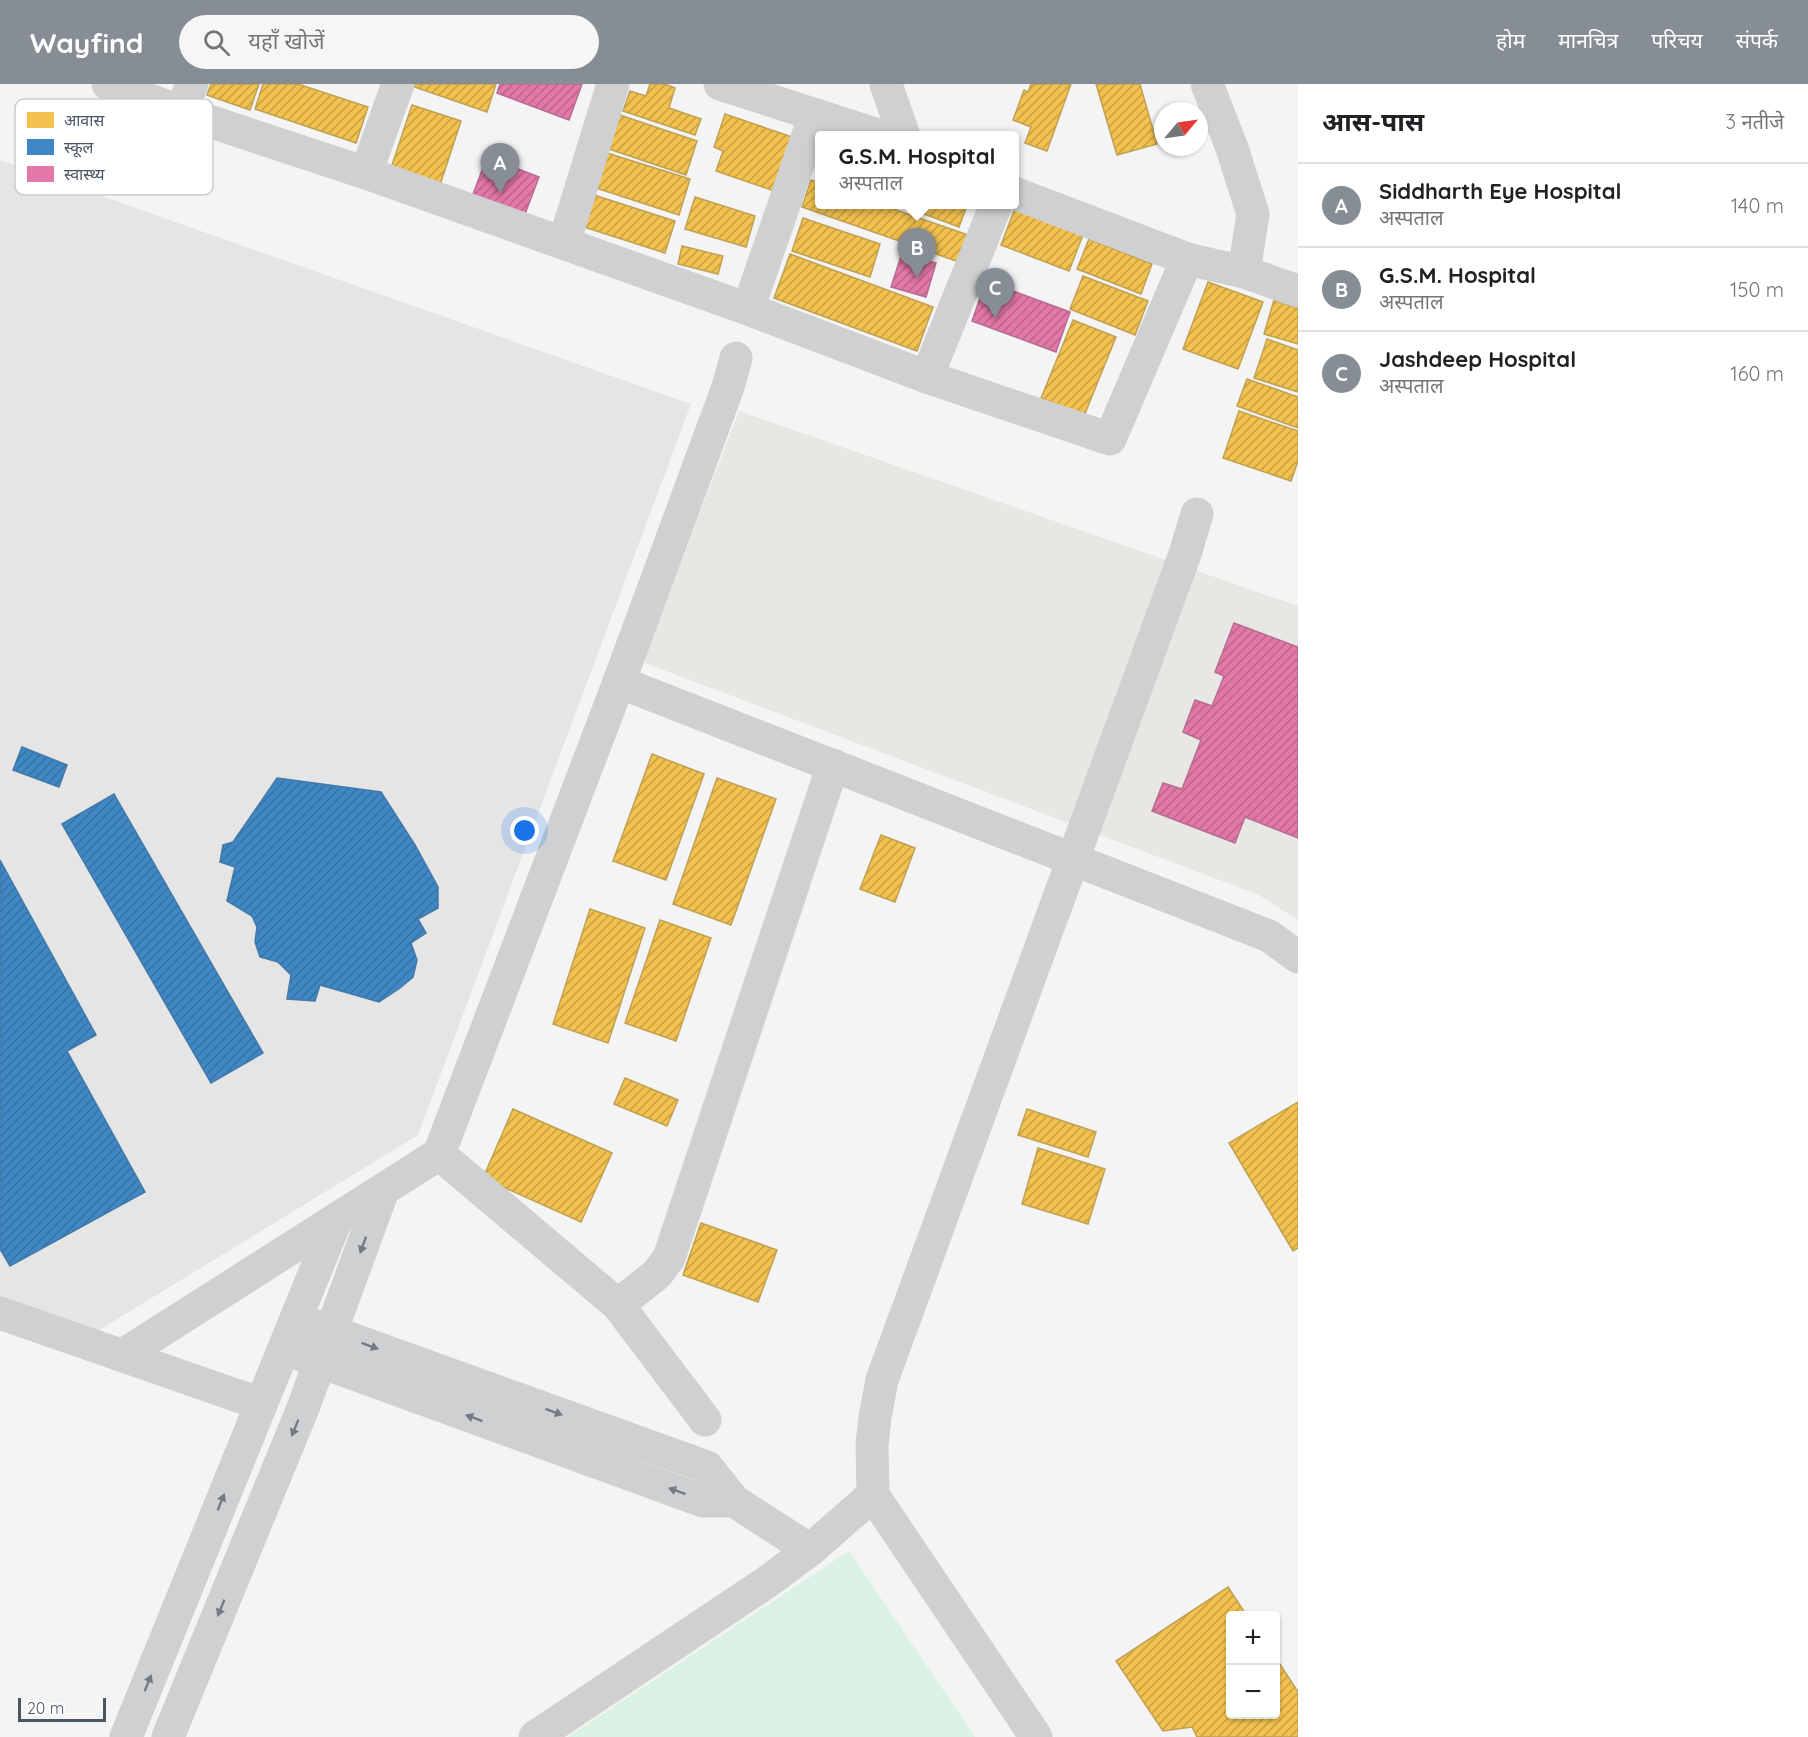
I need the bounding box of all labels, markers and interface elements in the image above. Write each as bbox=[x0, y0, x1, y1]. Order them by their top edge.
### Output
search box bbox=[179, 15, 599, 69]
text: Wayfind bbox=[30, 25, 143, 60]
icon: search bbox=[200, 26, 233, 59]
text: यहाँ खोजें bbox=[248, 27, 324, 55]
text: होम bbox=[1496, 27, 1525, 53]
text: मानचित्र bbox=[1558, 27, 1618, 53]
text: परिचय bbox=[1651, 27, 1703, 53]
text: संपर्क bbox=[1736, 27, 1778, 53]
legend bbox=[15, 99, 213, 195]
north arrow bbox=[1154, 102, 1208, 156]
text: आस-पास bbox=[1322, 105, 1424, 138]
text: 3 नतीजे bbox=[1726, 109, 1784, 134]
text: आवास bbox=[64, 110, 105, 130]
popup bbox=[815, 131, 1019, 209]
text: स्कूल bbox=[64, 137, 95, 158]
text: G.S.M. Hospital bbox=[839, 142, 995, 170]
pin: A bbox=[480, 144, 520, 193]
text: स्वास्थ्य bbox=[64, 164, 105, 184]
text: अस्पताल bbox=[839, 170, 903, 195]
text: Siddharth Eye Hospital bbox=[1379, 177, 1622, 205]
text: A bbox=[1335, 193, 1348, 218]
text: 140 m bbox=[1731, 193, 1784, 218]
text: अस्पताल bbox=[1379, 205, 1444, 230]
pin: B bbox=[898, 228, 936, 278]
text: G.S.M. Hospital bbox=[1379, 261, 1536, 289]
pin: C bbox=[976, 268, 1014, 318]
text: B bbox=[1335, 277, 1348, 302]
text: 150 m bbox=[1730, 277, 1784, 302]
text: अस्पताल bbox=[1379, 289, 1444, 314]
text: Jashdeep Hospital bbox=[1379, 345, 1576, 373]
text: C bbox=[1335, 361, 1348, 386]
text: 160 m bbox=[1730, 361, 1784, 386]
text: अस्पताल bbox=[1379, 373, 1444, 398]
your location bbox=[510, 816, 539, 845]
one-way arrow bbox=[357, 1236, 367, 1254]
one-way arrow bbox=[361, 1342, 379, 1351]
one-way arrow bbox=[545, 1407, 563, 1417]
one-way arrow bbox=[464, 1412, 482, 1422]
one-way arrow bbox=[290, 1419, 299, 1437]
one-way arrow bbox=[668, 1486, 686, 1496]
one-way arrow bbox=[217, 1493, 226, 1511]
one-way arrow bbox=[216, 1599, 225, 1617]
map controls bbox=[1226, 1611, 1280, 1719]
button: + bbox=[1226, 1611, 1280, 1665]
button: − bbox=[1226, 1665, 1280, 1719]
one-way arrow bbox=[144, 1674, 153, 1692]
scale bar bbox=[18, 1695, 106, 1722]
text: 20 m bbox=[27, 1698, 64, 1718]

